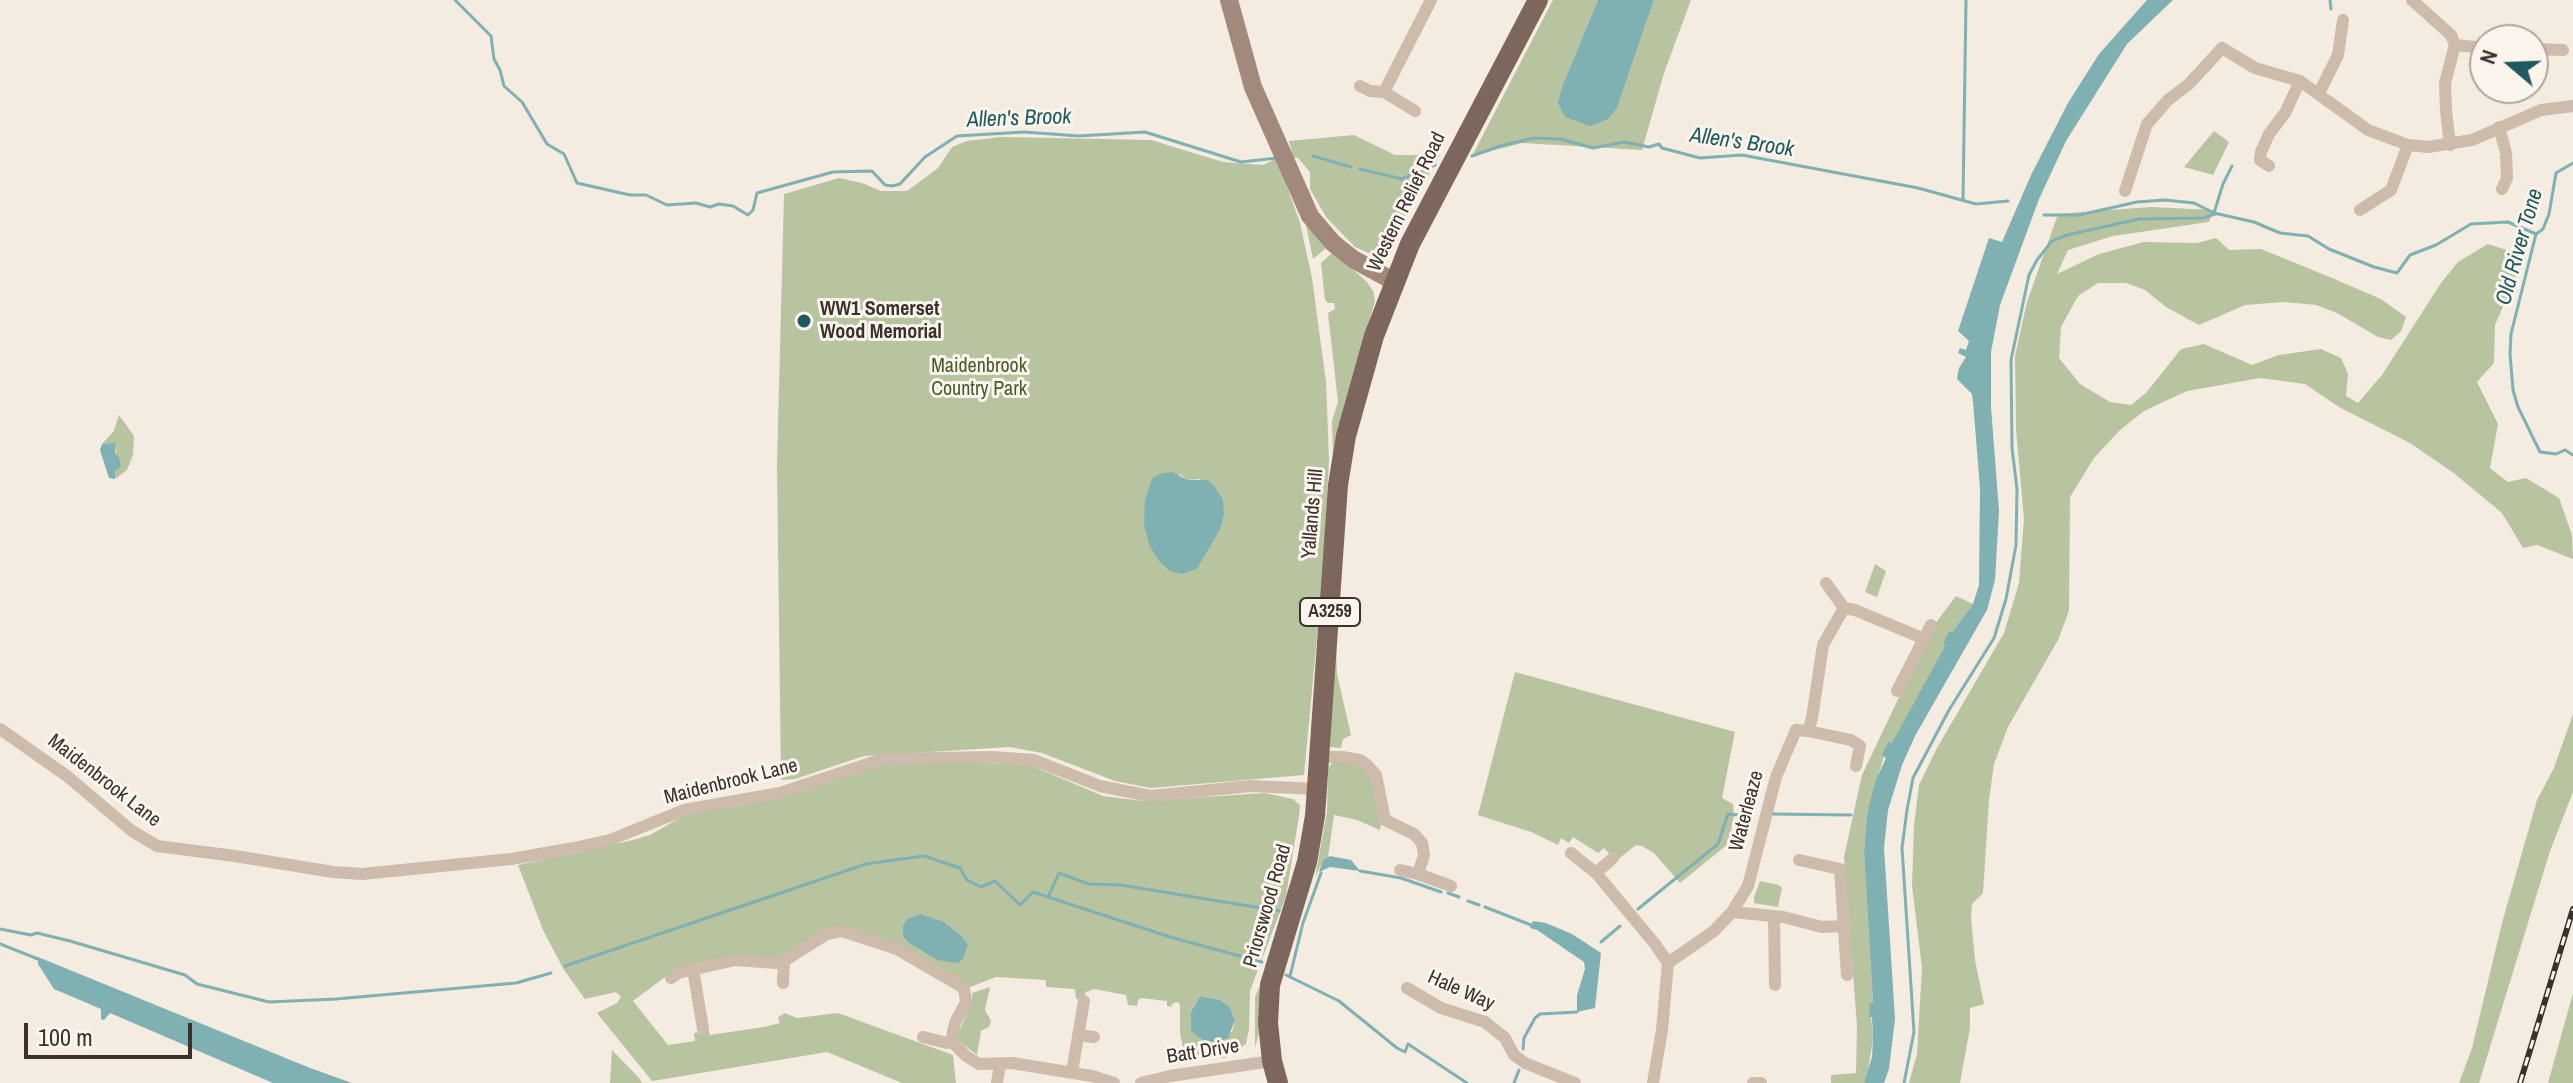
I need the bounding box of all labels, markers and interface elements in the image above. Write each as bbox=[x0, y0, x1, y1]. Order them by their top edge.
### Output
north arrow bbox=[2469, 24, 2549, 104]
text: N bbox=[2472, 46, 2505, 68]
water label: Allen's Brook bbox=[966, 104, 1072, 134]
water label: Allen's Brook bbox=[1688, 123, 1796, 163]
street label: Western Relief Road bbox=[1363, 128, 1451, 276]
water label: Old River Tone bbox=[2491, 186, 2549, 308]
place label: WW1 Somerset Wood Memorial bbox=[820, 298, 942, 345]
marker: WW1 Somerset Wood Memorial bbox=[795, 312, 813, 330]
park label: Maidenbrook Country Park bbox=[931, 355, 1027, 402]
street label: Yallands Hill bbox=[1297, 468, 1329, 560]
road number: A3259 bbox=[1300, 598, 1360, 626]
street label: Maidenbrook Lane bbox=[43, 729, 165, 833]
street label: Maidenbrook Lane bbox=[662, 754, 800, 810]
street label: Waterleaze bbox=[1725, 768, 1769, 854]
street label: Priorswood Road bbox=[1239, 842, 1297, 970]
street label: Hale Way bbox=[1424, 966, 1498, 1016]
scale bar bbox=[28, 1007, 196, 1057]
text: 100 m bbox=[38, 1021, 93, 1053]
street label: Batt Drive bbox=[1165, 1034, 1241, 1070]

